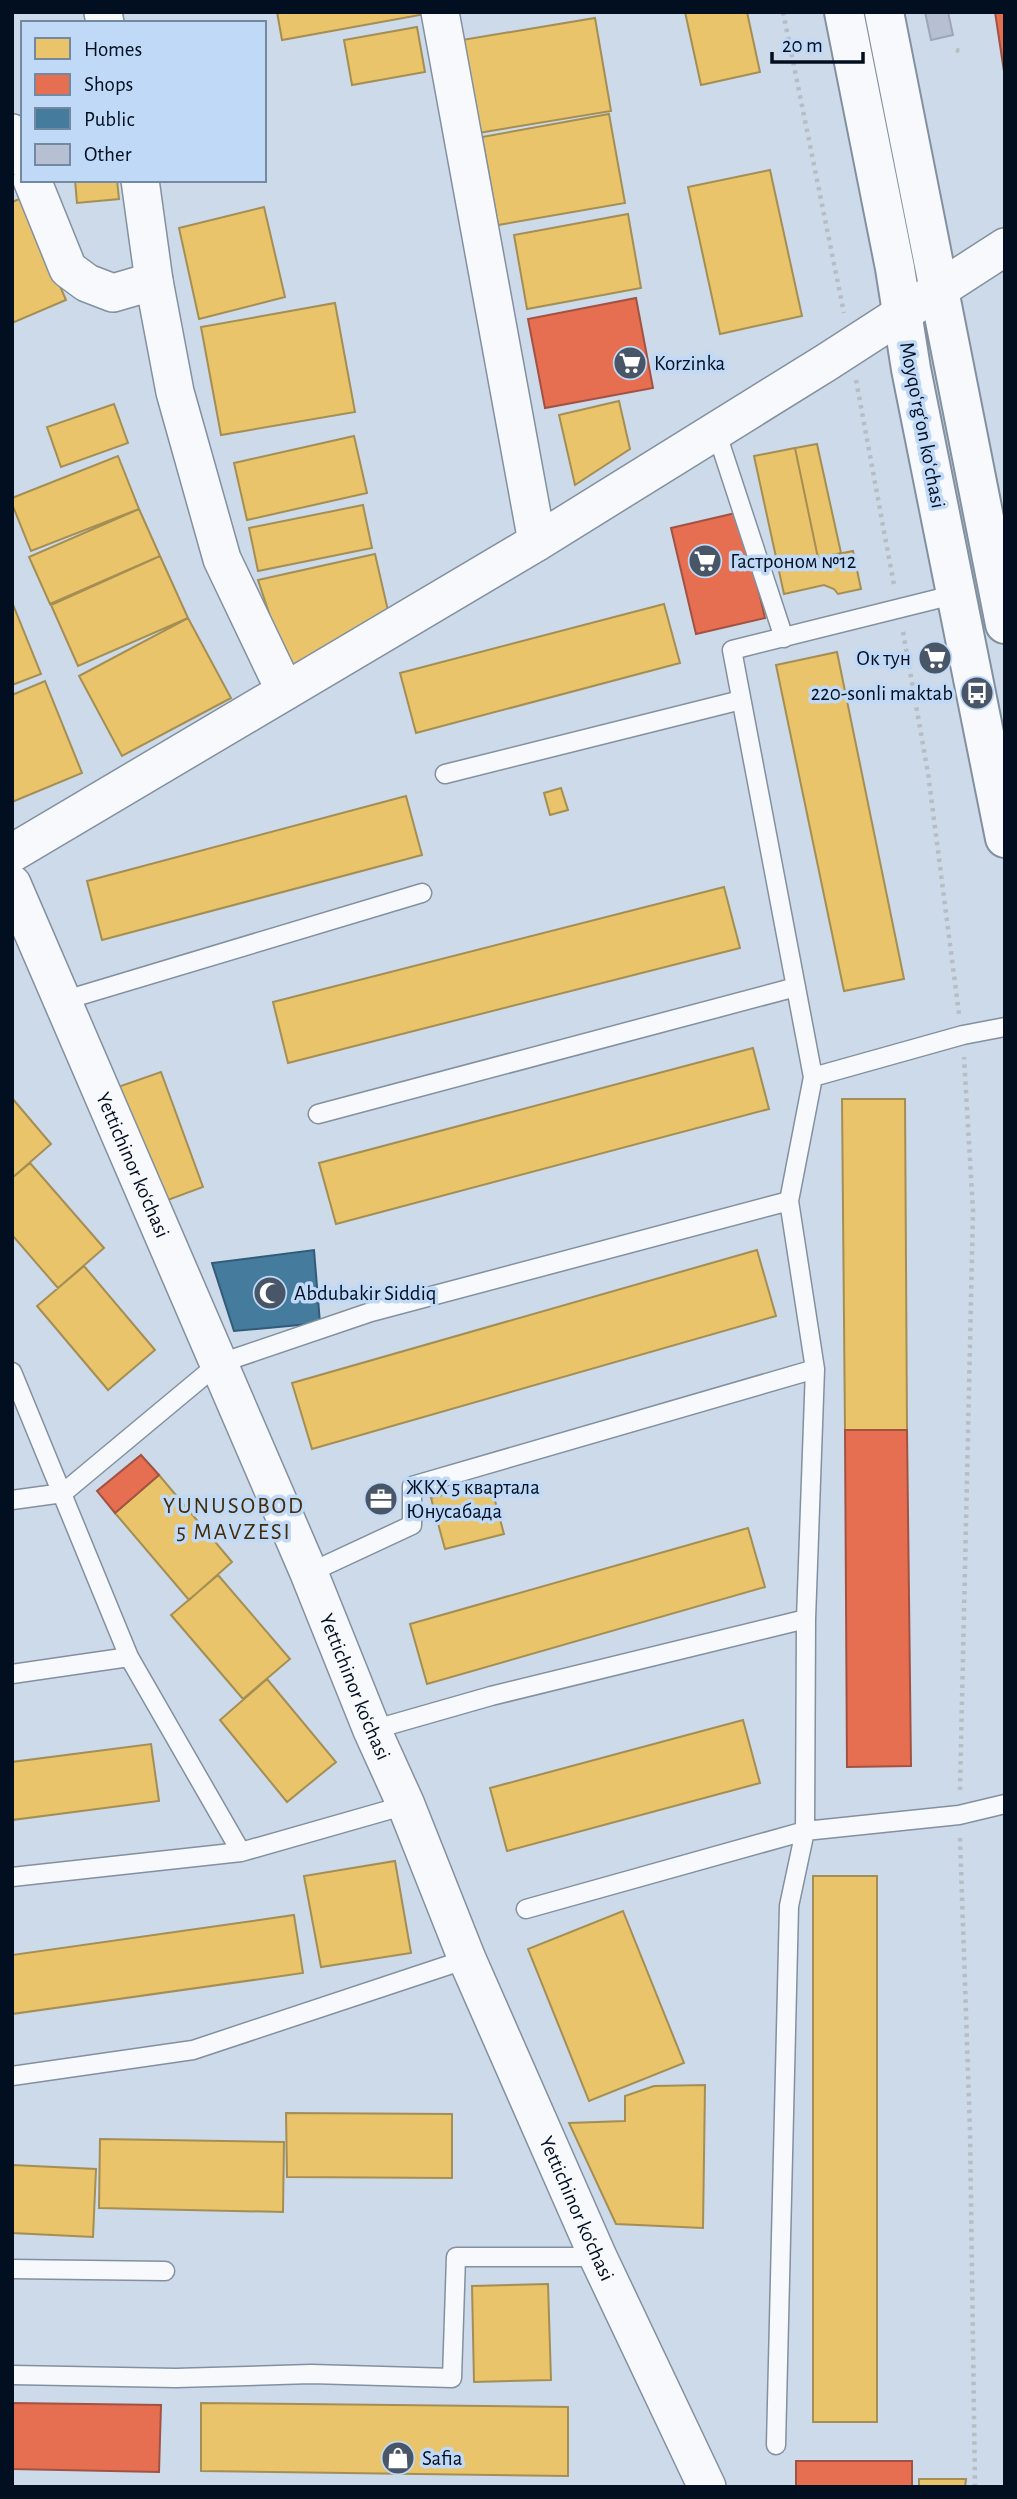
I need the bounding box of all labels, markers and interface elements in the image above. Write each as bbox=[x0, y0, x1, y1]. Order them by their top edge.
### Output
legend bbox=[21, 21, 266, 182]
scale bar bbox=[772, 21, 863, 65]
text: 20 m bbox=[782, 35, 823, 56]
text: Homes bbox=[84, 39, 142, 60]
text: Shops bbox=[84, 74, 133, 95]
text: Public bbox=[84, 109, 134, 130]
text: Other bbox=[84, 144, 132, 165]
street label: Moyqoʻrgʻon koʻchasi bbox=[896, 340, 949, 510]
supermarket icon: Korzinka bbox=[611, 344, 649, 382]
place label: Korzinka bbox=[654, 353, 726, 374]
supermarket icon: Гастроном №12 bbox=[686, 542, 724, 580]
place label: Гастроном №12 bbox=[730, 551, 856, 572]
supermarket icon: Ок тун bbox=[916, 639, 954, 677]
place label: Ок тун bbox=[856, 648, 911, 669]
bus stop icon: 220-sonli maktab bbox=[958, 674, 996, 712]
place label: 220-sonli maktab bbox=[811, 683, 953, 704]
street label: Yettichinor ko‘chasi bbox=[92, 1089, 173, 1241]
mosque icon: Abdubakir Siddiq bbox=[251, 1274, 289, 1312]
place label: Abdubakir Siddiq bbox=[294, 1283, 436, 1304]
place label: ЖКХ 5 квартала Юнусабада bbox=[406, 1477, 540, 1522]
office icon: ЖКХ 5 квартала Юнусабада bbox=[362, 1480, 400, 1518]
district label: YUNUSOBOD 5 MAVZESI bbox=[163, 1495, 305, 1544]
street label: Yettichinor ko‘chasi bbox=[315, 1611, 394, 1763]
street label: Yettichinor ko‘chasi bbox=[535, 2133, 618, 2284]
shop icon: Safia bbox=[379, 2439, 417, 2477]
place label: Safia bbox=[422, 2448, 463, 2469]

